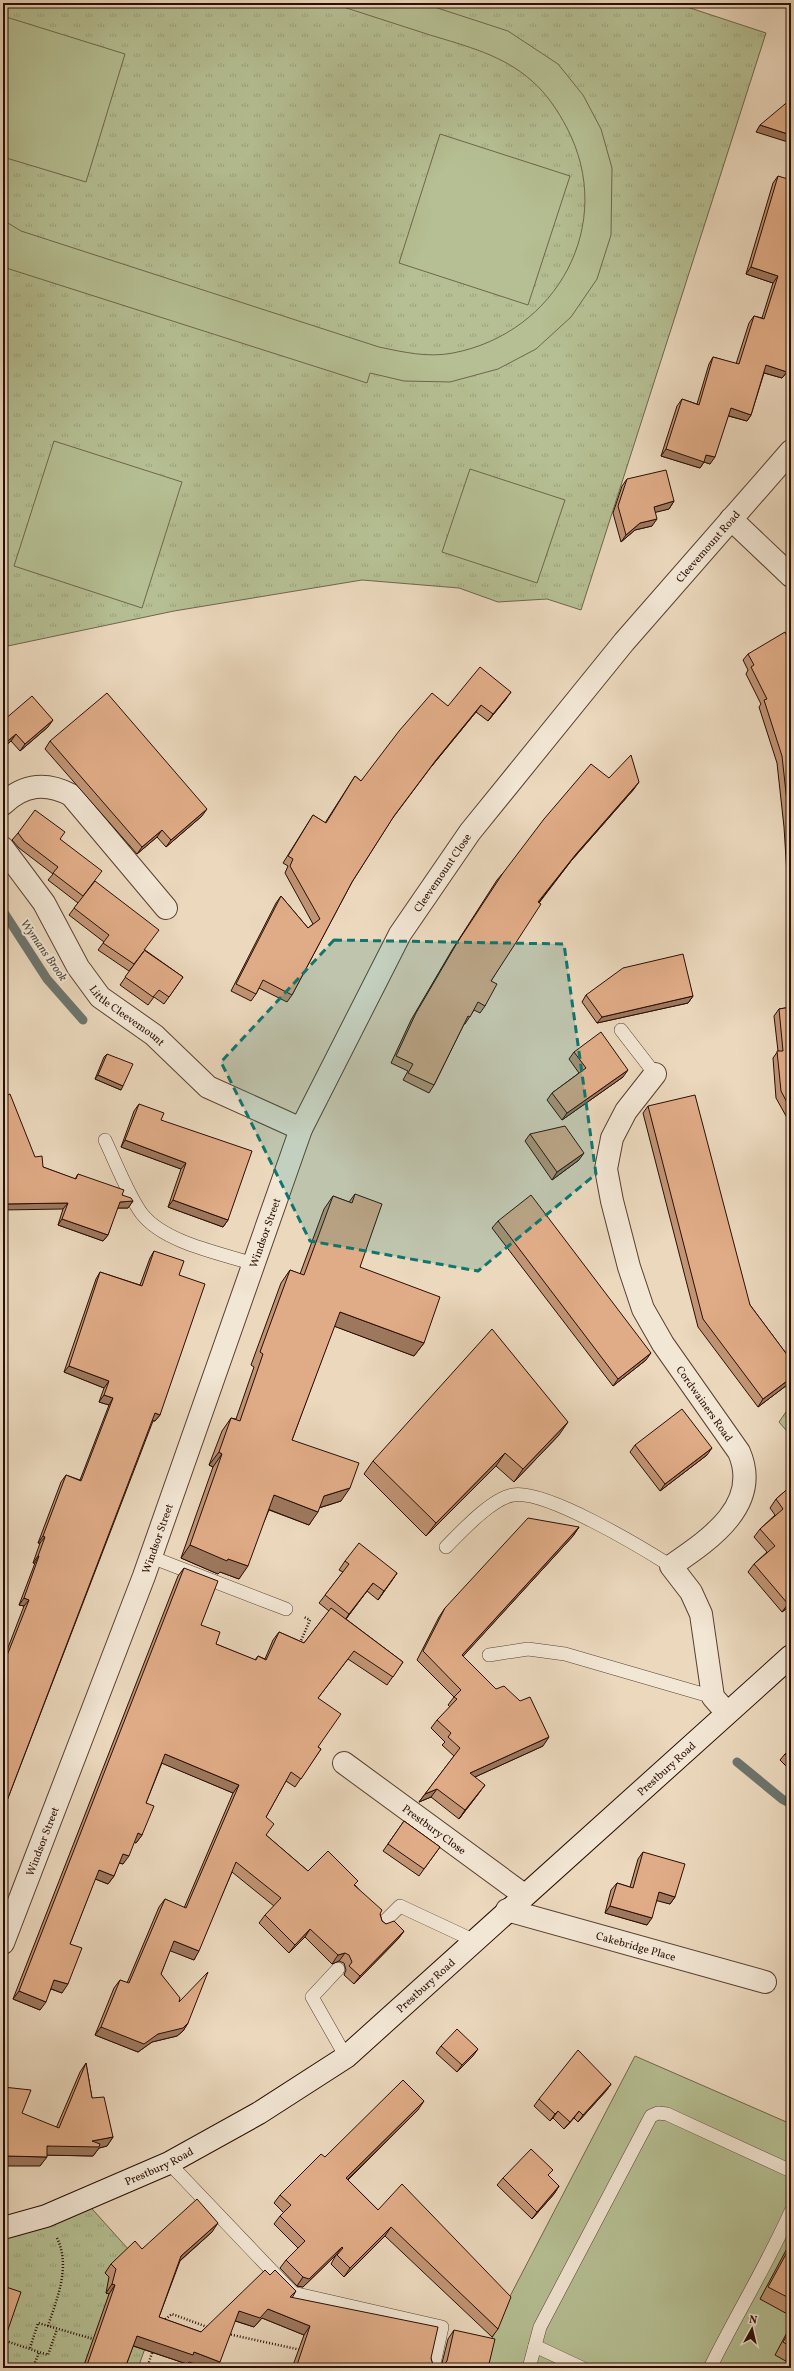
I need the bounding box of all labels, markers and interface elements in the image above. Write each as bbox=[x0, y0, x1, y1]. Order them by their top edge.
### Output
street label: Cleevemount Road bbox=[673, 508, 744, 587]
street label: Cleevemount Close bbox=[411, 831, 476, 916]
water label: Wymans Brook bbox=[16, 916, 71, 985]
street label: Little Cleevemount bbox=[85, 983, 167, 1050]
street label: Windsor Street bbox=[247, 1196, 285, 1270]
street label: Cordwainers Road bbox=[672, 1363, 735, 1445]
street label: Windsor Street bbox=[139, 1502, 178, 1576]
street label: Prestbury Road bbox=[635, 1739, 700, 1800]
street label: Prestbury Close bbox=[398, 1802, 468, 1859]
street label: Windsor Street bbox=[23, 1805, 64, 1879]
street label: Cakebridge Place bbox=[594, 1929, 677, 1966]
street label: Prestbury Road bbox=[394, 1956, 459, 2017]
street label: Prestbury Road bbox=[123, 2145, 197, 2190]
north arrow bbox=[732, 2309, 772, 2349]
text: N bbox=[748, 2313, 758, 2329]

